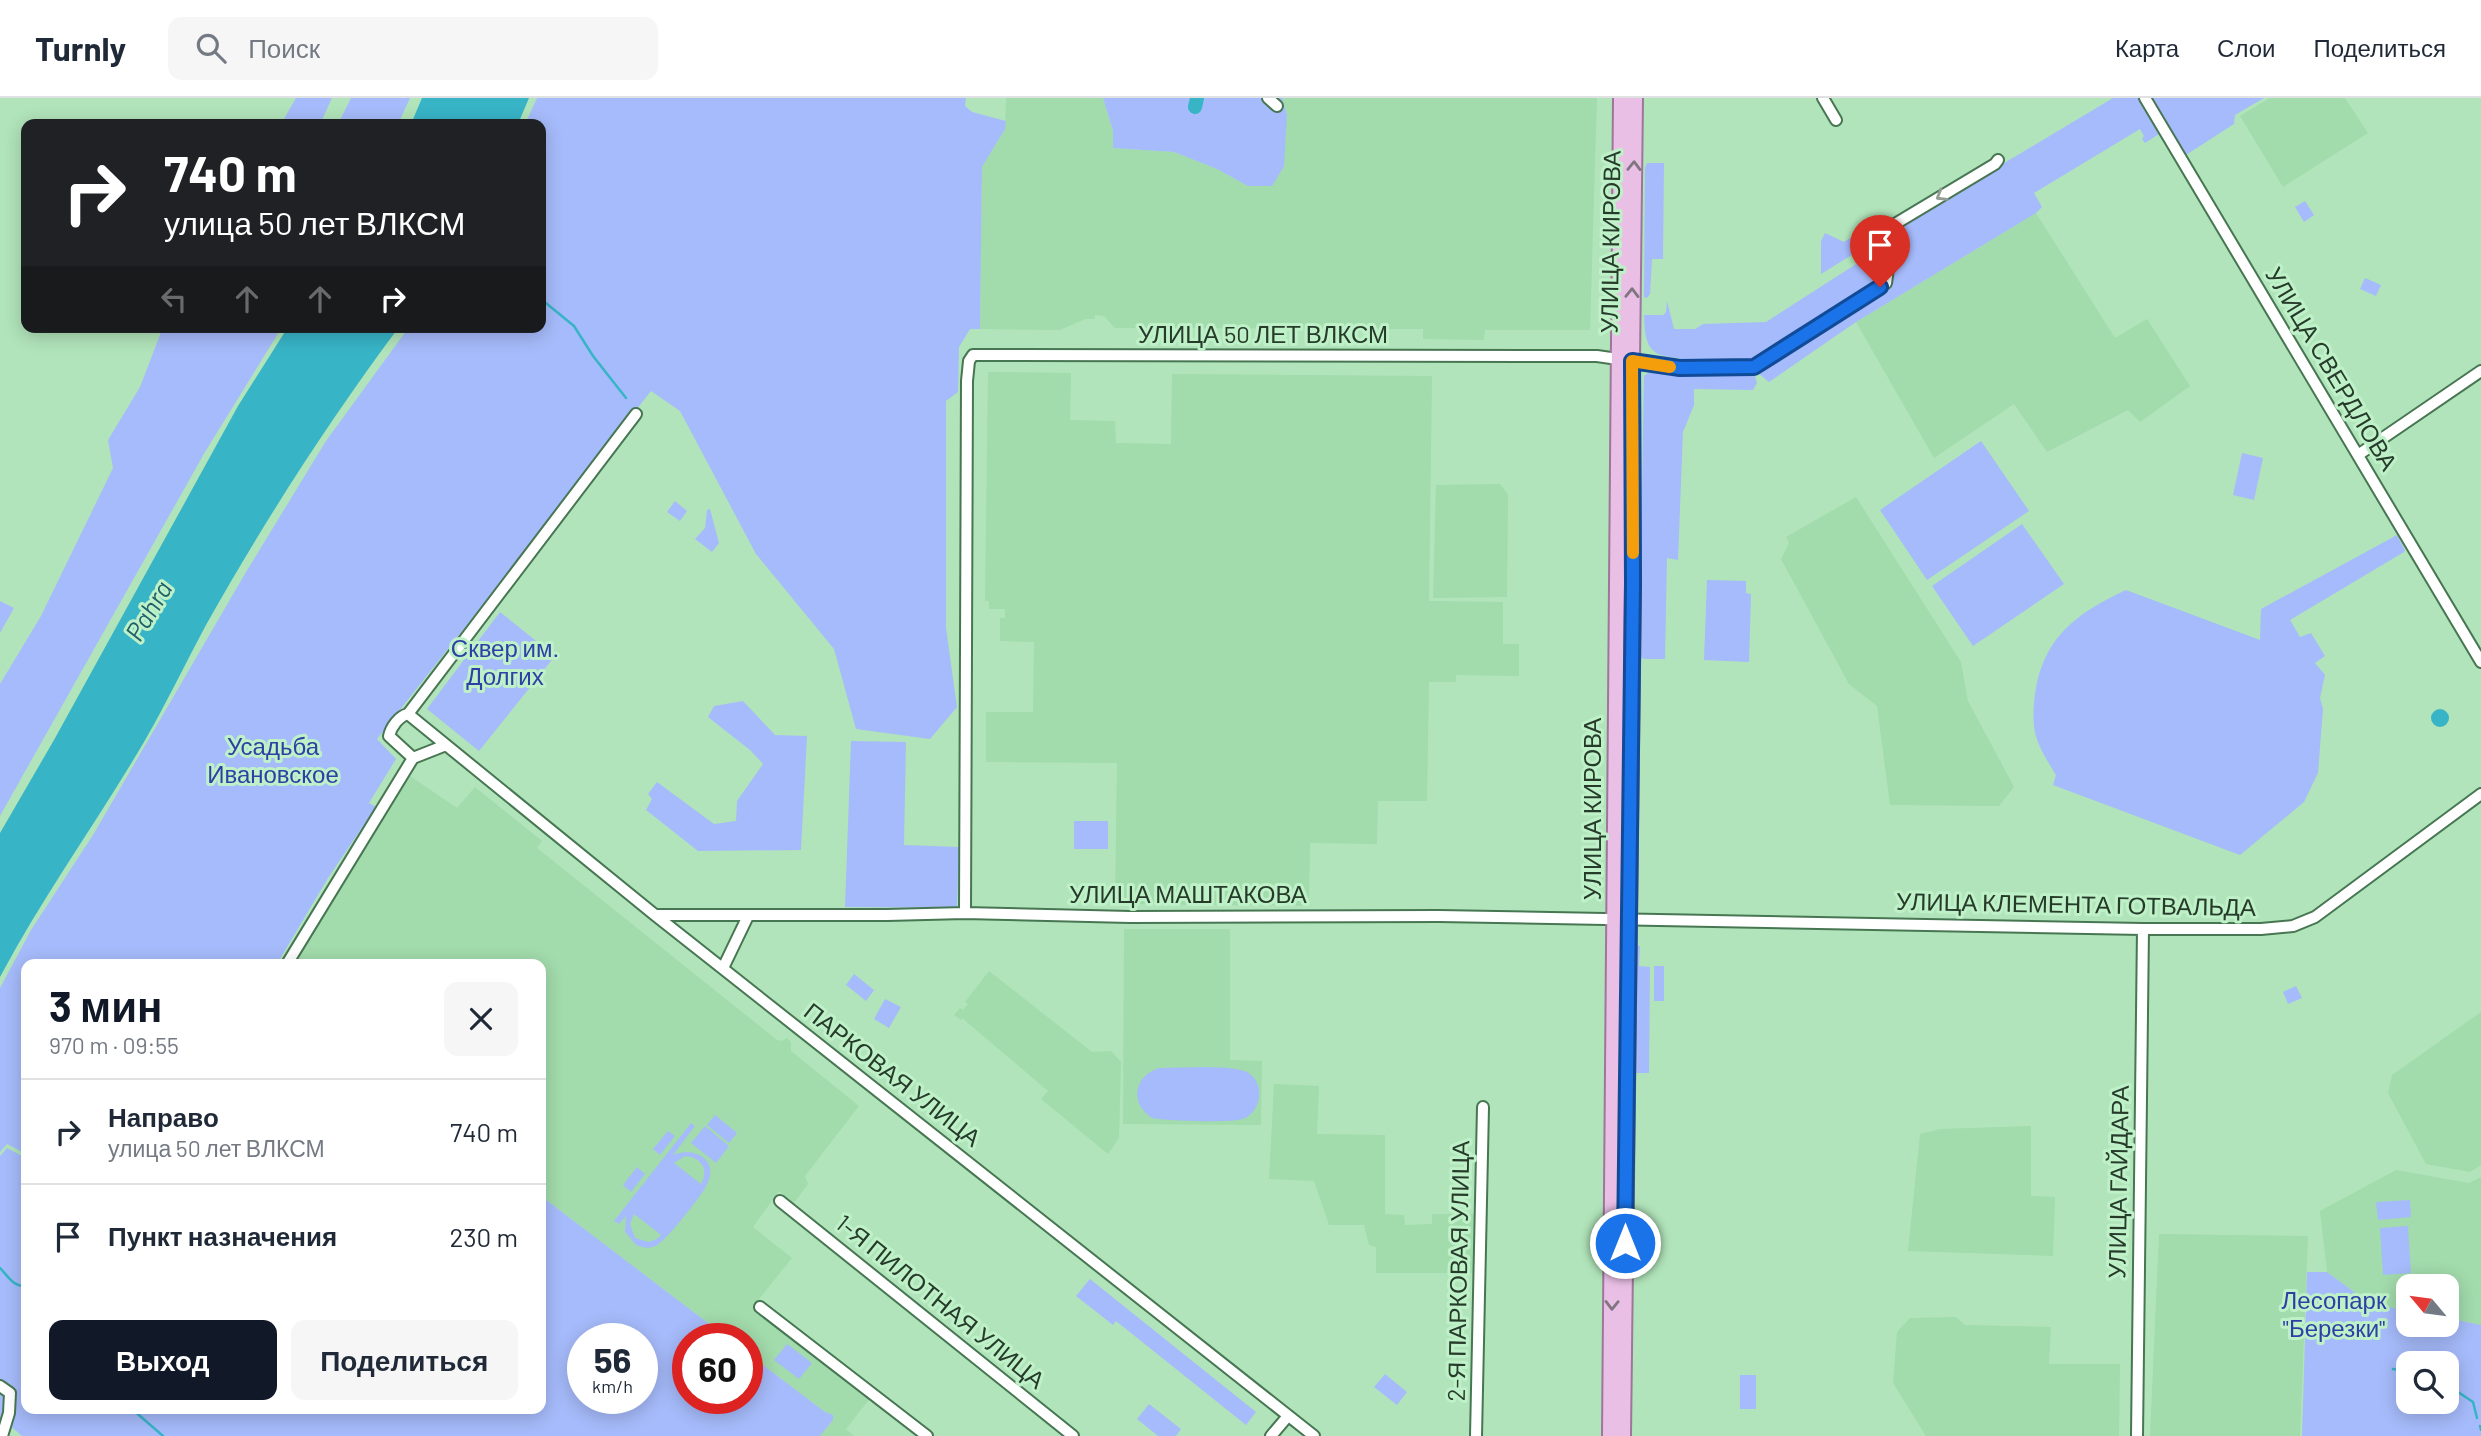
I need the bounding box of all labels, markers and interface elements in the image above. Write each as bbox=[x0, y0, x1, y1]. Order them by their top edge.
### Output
search box bbox=[168, 17, 658, 80]
text: Turnly bbox=[35, 28, 126, 68]
icon: search bbox=[192, 29, 230, 67]
text: Поиск bbox=[248, 32, 320, 63]
text: Карта bbox=[2115, 33, 2179, 62]
text: Слои bbox=[2217, 33, 2275, 62]
text: Поделиться bbox=[2313, 33, 2446, 62]
text: 740 m bbox=[164, 143, 297, 202]
icon: right bbox=[49, 147, 140, 238]
street label: УЛИЦА КИРОВА bbox=[1593, 150, 1626, 334]
one-way arrow bbox=[1626, 160, 1642, 171]
one-way arrow bbox=[1935, 188, 1948, 201]
text: улица 50 лет ВЛКСМ bbox=[164, 203, 465, 241]
pin bbox=[1850, 215, 1910, 287]
icon: arrive bbox=[1861, 226, 1899, 264]
street label: УЛИЦА СВЕРДЛОВА bbox=[2260, 261, 2404, 475]
icon: left bbox=[155, 280, 193, 318]
icon: ahead bbox=[228, 280, 266, 318]
icon: ahead bbox=[301, 280, 339, 318]
icon: right bbox=[374, 280, 412, 318]
one-way arrow bbox=[1625, 287, 1640, 298]
street label: УЛИЦА 50 ЛЕТ ВЛКСМ bbox=[1138, 319, 1388, 348]
water label: Pahra bbox=[118, 575, 178, 646]
park label: Сквер им. Долгих bbox=[451, 633, 559, 690]
street label: УЛИЦА КИРОВА bbox=[1577, 718, 1606, 900]
park label: Усадьба Ивановское bbox=[207, 731, 339, 788]
street label: УЛИЦА МАШТАКОВА bbox=[1069, 879, 1307, 908]
street label: УЛИЦА КЛЕМЕНТА ГОТВАЛЬДА bbox=[1896, 886, 2256, 921]
text: 3 мин bbox=[49, 980, 162, 1030]
button: close bbox=[444, 982, 518, 1056]
street label: ПАРКОВАЯ УЛИЦА bbox=[799, 996, 987, 1152]
text: 970 m · 09:55 bbox=[49, 1031, 179, 1059]
street label: УЛИЦА ГАЙДАРА bbox=[2101, 1085, 2134, 1279]
text: Направо bbox=[108, 1101, 219, 1132]
icon: right bbox=[49, 1113, 87, 1151]
text: 740 m bbox=[450, 1116, 518, 1147]
text: улица 50 лет ВЛКСМ bbox=[108, 1134, 325, 1162]
street label: 2-Я ПАРКОВАЯ УЛИЦА bbox=[1441, 1140, 1474, 1402]
position arrow bbox=[1588, 1206, 1662, 1280]
street label: 1-Я ПИЛОТНАЯ УЛИЦА bbox=[831, 1208, 1051, 1394]
icon: arrive bbox=[49, 1218, 87, 1256]
text: Пункт назначения bbox=[108, 1220, 337, 1251]
text: 230 m bbox=[449, 1221, 518, 1252]
north arrow bbox=[2396, 1274, 2459, 1337]
map controls bbox=[2396, 1274, 2459, 1414]
park label: Лесопарк "Березки" bbox=[2282, 1285, 2387, 1342]
one-way arrow bbox=[1604, 1301, 1620, 1311]
button: Выход bbox=[49, 1320, 277, 1400]
button: Поделиться bbox=[291, 1320, 518, 1400]
speed limit sign: 60 bbox=[672, 1323, 763, 1414]
text: 56 bbox=[594, 1338, 631, 1380]
button: search bbox=[2396, 1351, 2459, 1414]
text: km/h bbox=[592, 1375, 633, 1397]

